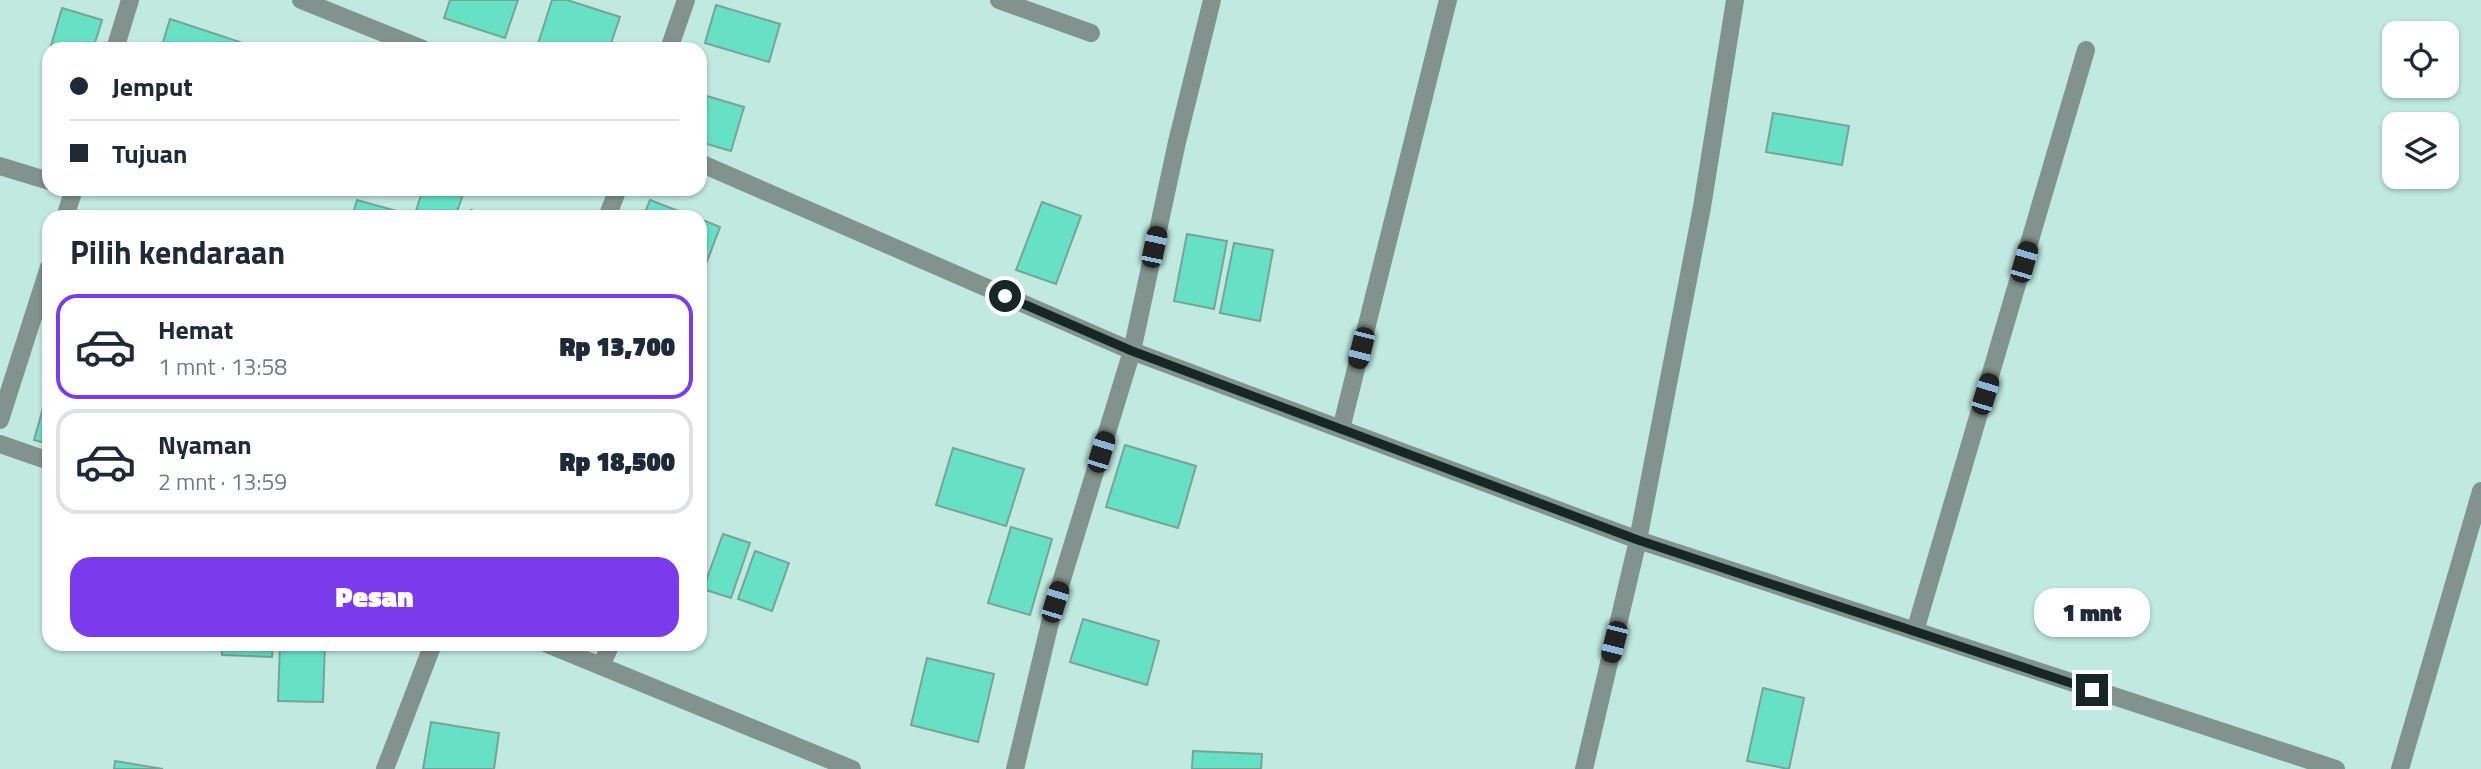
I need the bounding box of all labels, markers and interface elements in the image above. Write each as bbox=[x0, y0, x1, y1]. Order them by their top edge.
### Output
map controls bbox=[2382, 21, 2459, 189]
button: locate bbox=[2382, 21, 2459, 98]
text: Jemput bbox=[112, 67, 193, 106]
button: layers bbox=[2382, 112, 2459, 189]
text: Tujuan bbox=[112, 134, 187, 173]
car bbox=[1140, 224, 1169, 270]
text: Pilih kendaraan bbox=[70, 228, 285, 276]
car bbox=[2009, 239, 2040, 285]
route start bbox=[989, 280, 1021, 312]
text: Hemat bbox=[158, 310, 233, 349]
icon: car bbox=[74, 315, 137, 378]
car bbox=[1346, 325, 1377, 371]
text: Rp 13,700 bbox=[560, 327, 675, 366]
text: 1 mnt · 13:58 bbox=[158, 349, 287, 384]
car bbox=[1969, 371, 2002, 417]
text: Nyaman bbox=[158, 425, 252, 464]
car bbox=[1085, 429, 1118, 475]
icon: car bbox=[74, 430, 137, 493]
text: Rp 18,500 bbox=[560, 442, 675, 481]
text: 2 mnt · 13:59 bbox=[158, 464, 287, 499]
button: Pesan bbox=[70, 557, 679, 637]
car bbox=[1039, 579, 1072, 625]
callout: 1 mnt bbox=[2034, 588, 2150, 638]
text: 1 mnt bbox=[2062, 595, 2122, 630]
car bbox=[1599, 619, 1630, 665]
route end bbox=[2076, 674, 2108, 706]

